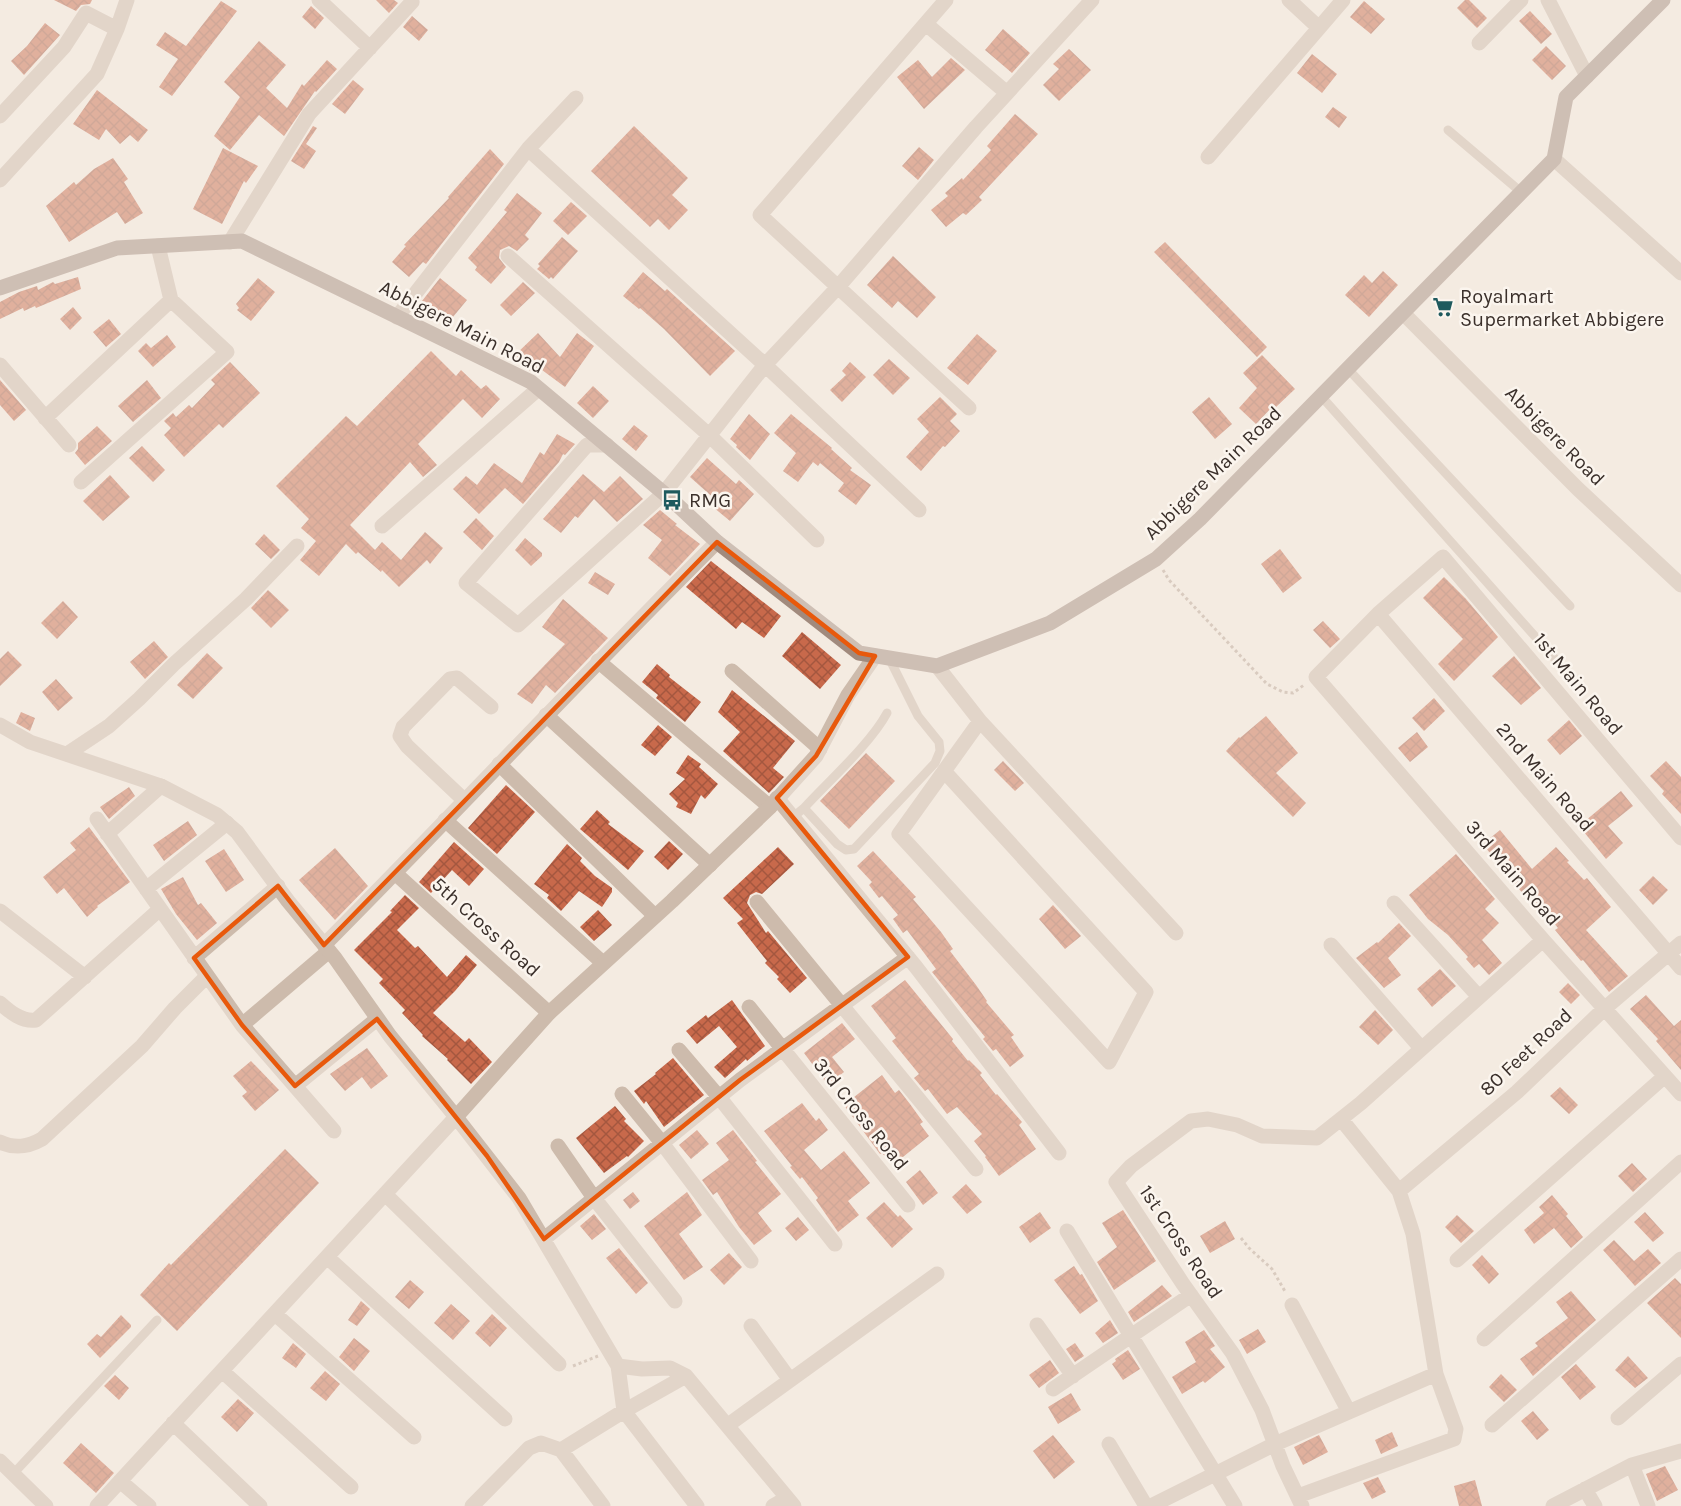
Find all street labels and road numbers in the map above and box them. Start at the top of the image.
street label: Abbigere Main Road [376,276,548,378]
street label: Abbigere Road [1501,382,1609,490]
street label: Abbigere Main Road [1140,402,1286,544]
street label: 1st Main Road [1529,628,1627,740]
street label: 2nd Main Road [1491,718,1599,836]
street label: 3rd Main Road [1461,815,1565,931]
street label: 5th Cross Road [427,872,545,982]
street label: 80 Feet Road [1475,1003,1577,1101]
street label: 3rd Cross Road [809,1053,913,1175]
street label: 1st Cross Road [1135,1181,1227,1303]

